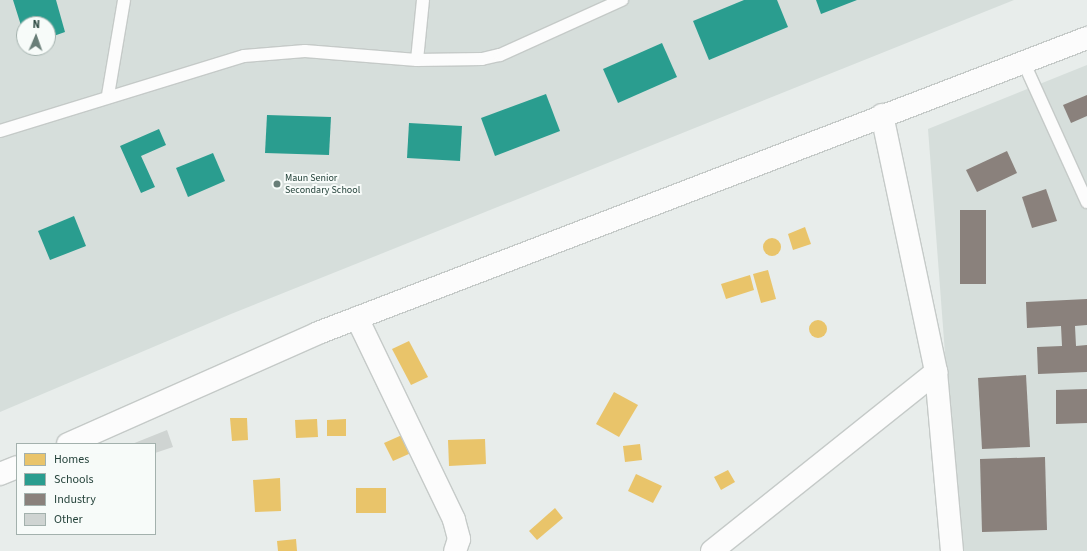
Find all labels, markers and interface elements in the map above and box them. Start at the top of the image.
north arrow [16,16,56,56]
text: N [32,17,40,32]
place label: Maun Senior Secondary School [285,172,360,196]
marker: Maun Senior Secondary School [272,179,282,189]
legend [16,443,156,535]
text: Homes [54,451,89,468]
text: Schools [54,471,94,488]
text: Industry [54,491,96,508]
text: Other [54,511,83,528]

